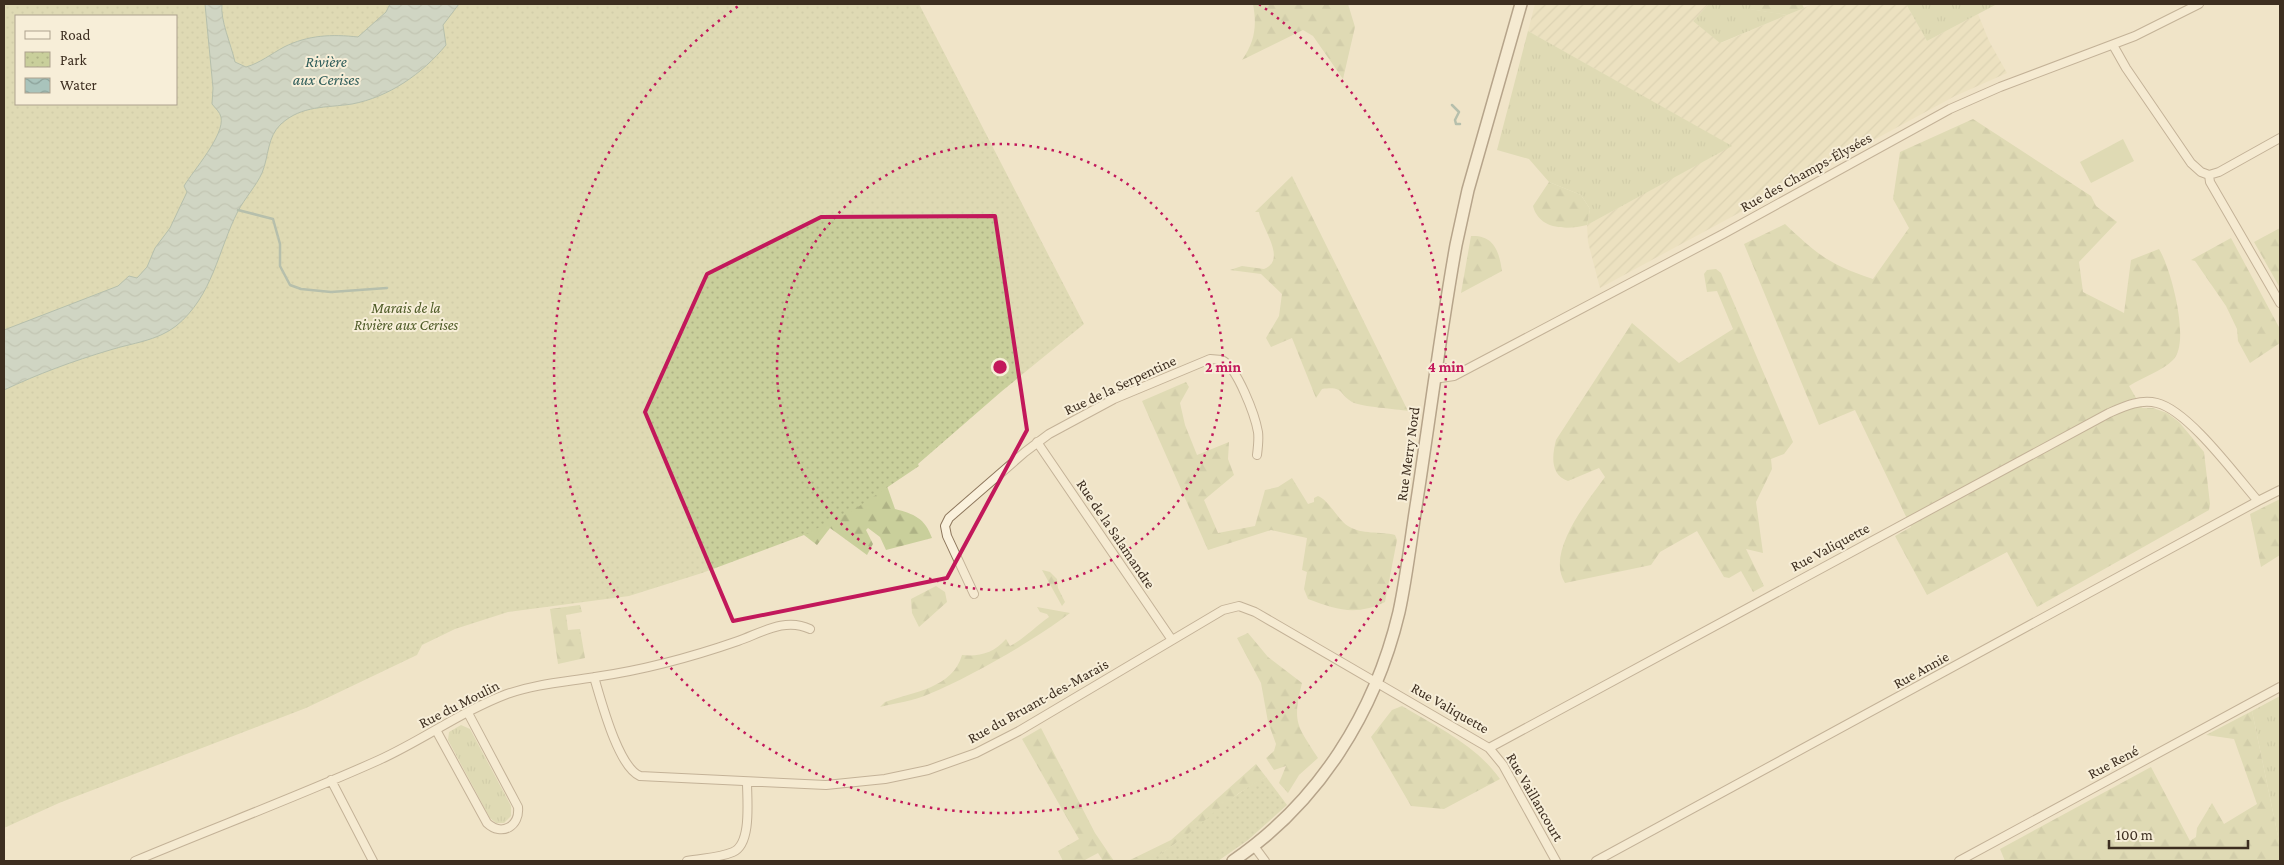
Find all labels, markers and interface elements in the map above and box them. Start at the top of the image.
legend [15,15,178,105]
text: Road [60,27,91,43]
text: Park [60,52,87,68]
water label: Rivière aux Cerises [293,53,359,88]
text: Water [60,77,97,93]
street label: Rue des Champs-Élysées [1738,129,1875,216]
park label: Marais de la Rivière aux Cerises [354,300,458,333]
street label: Rue de la Serpentine [1062,352,1179,419]
centre of rings [991,358,1009,376]
text: 2 min [1205,359,1241,375]
text: 4 min [1428,359,1465,375]
street label: Rue Merry Nord [1393,406,1424,502]
street label: Rue de la Salamandre [1074,477,1159,592]
street label: Rue Valiquette [1788,519,1873,575]
street label: Rue Annie [1891,648,1952,692]
street label: Rue du Bruant-des-Marais [965,656,1111,746]
street label: Rue du Moulin [416,677,502,731]
street label: Rue Valiquette [1408,679,1492,738]
street label: Rue René [2085,742,2141,782]
street label: Rue Vaillancourt [1503,750,1567,845]
scale bar [2109,818,2248,850]
text: 100 m [2116,827,2153,843]

